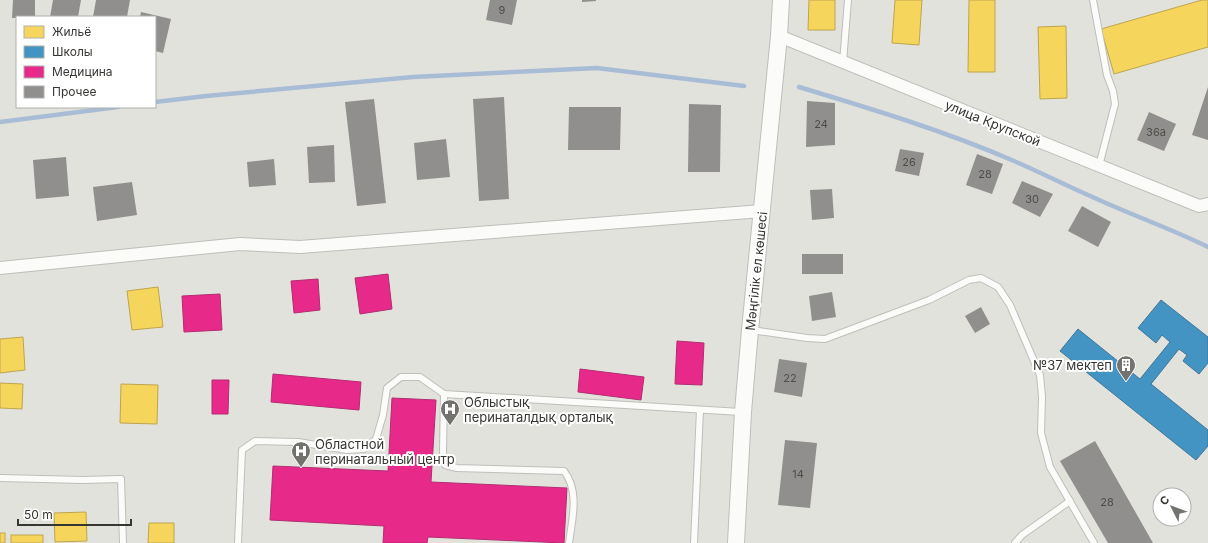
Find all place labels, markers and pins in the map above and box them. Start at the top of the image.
building icon: №37 мектеп [1115,354,1137,382]
place label: №37 мектеп [1033,357,1112,373]
place label: Облыстық перинаталдық орталық [464,394,614,425]
hospital icon: Облыстық перинаталдық орталық [439,398,461,426]
place label: Областной перинатальный центр [315,436,455,467]
hospital icon: Областной перинатальный центр [290,440,312,468]

